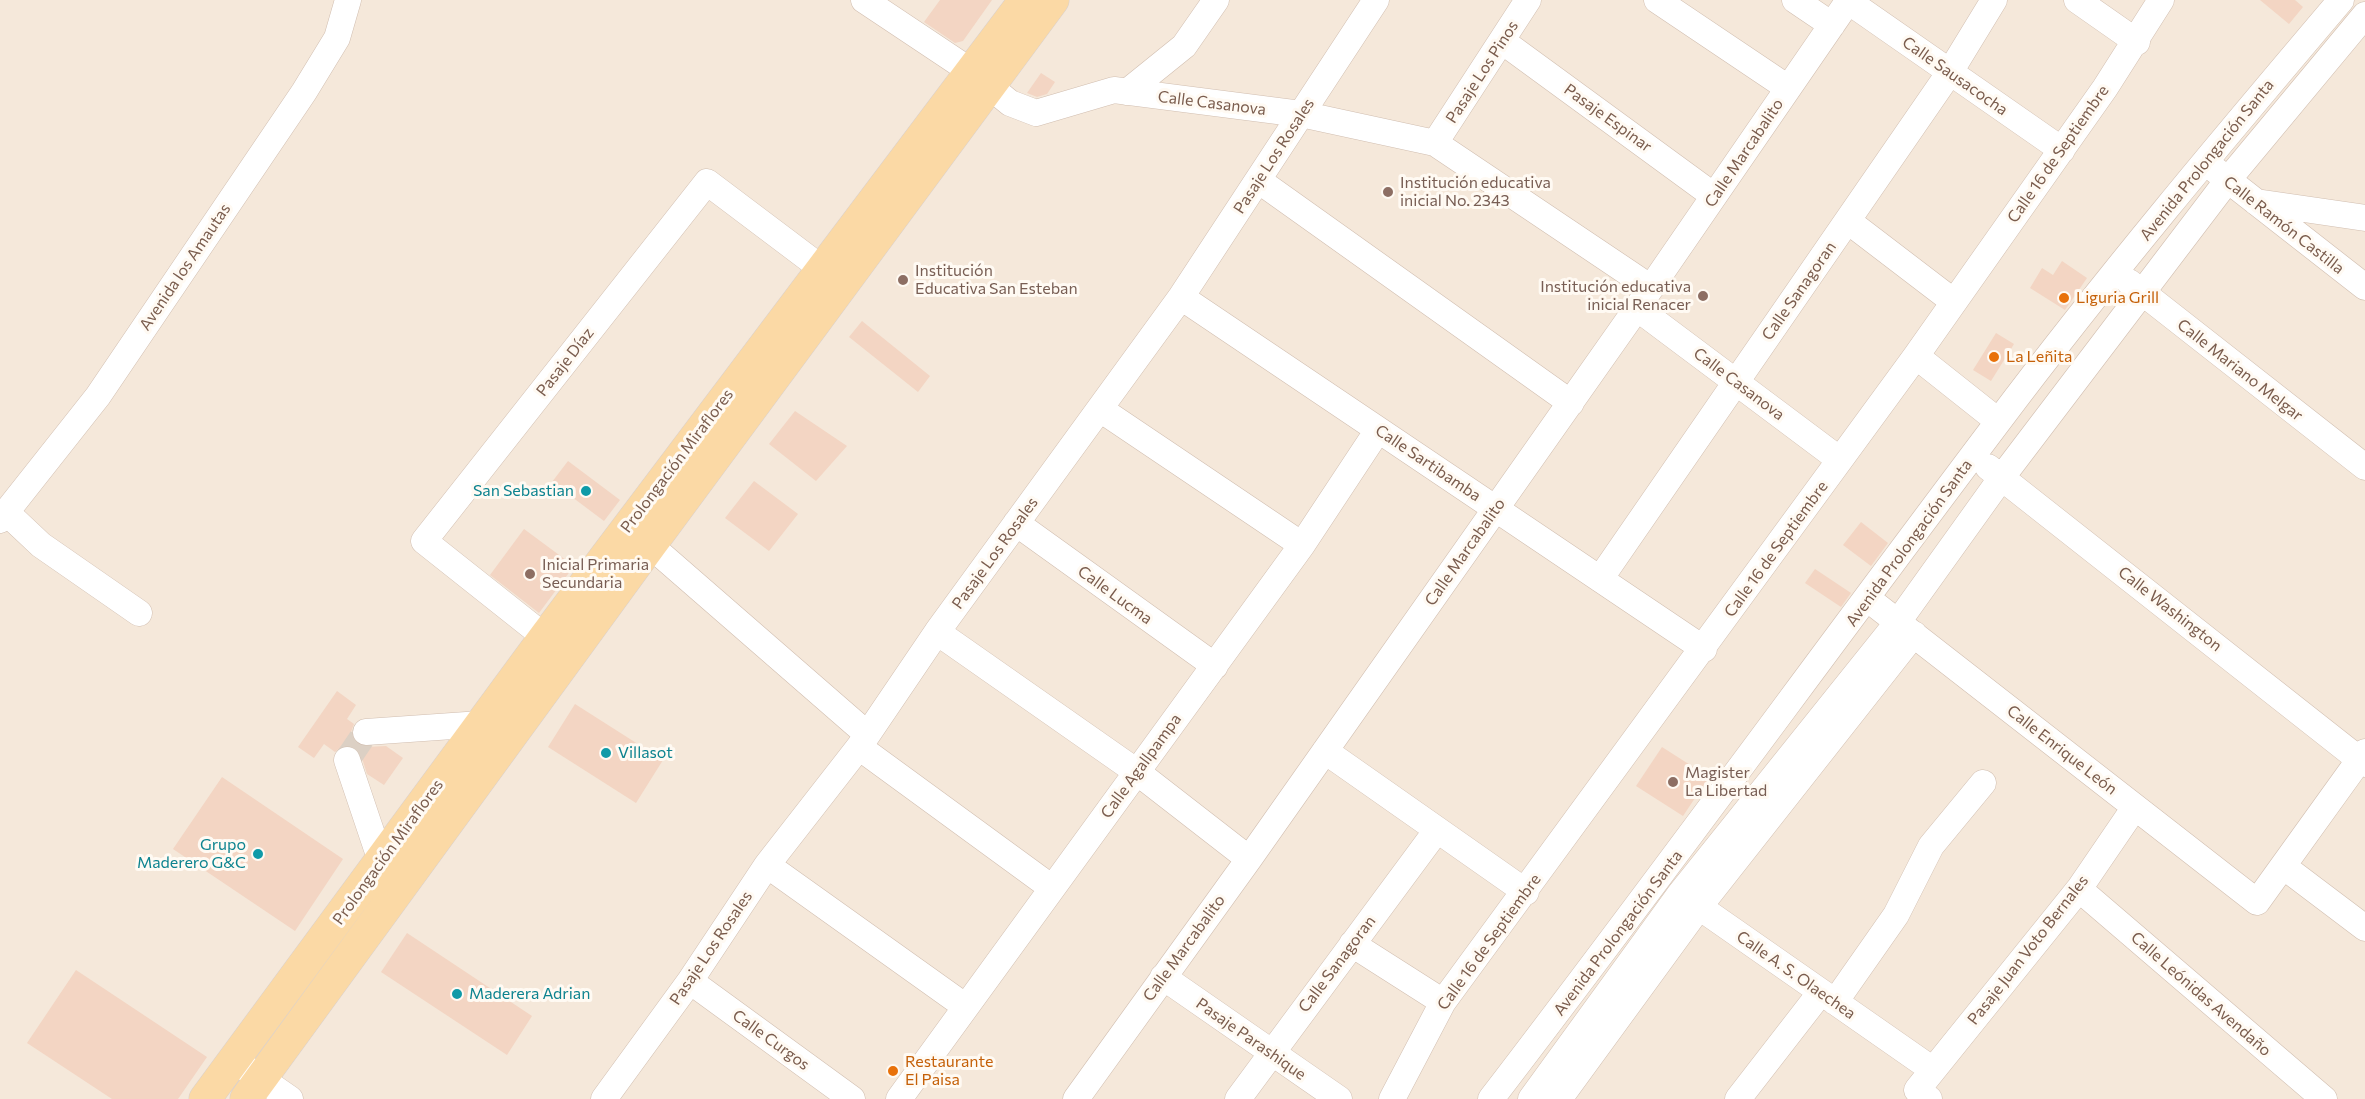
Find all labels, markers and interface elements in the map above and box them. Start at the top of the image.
street label: Pasaje Los Pinos [1442,17,1522,127]
street label: Calle Sausacocha [1899,33,2011,119]
street label: Avenida Prolongación Santa [2136,76,2278,244]
street label: Pasaje Espinar [1560,80,1656,156]
street label: Calle 16 de Septiembre [2003,81,2113,227]
street label: Calle Casanova [1157,87,1267,119]
street label: Pasaje Los Rosales [1230,95,1318,217]
street label: Calle Marcabalito [1701,95,1787,211]
street label: Calle Ramón Castilla [2220,172,2348,278]
place label: Institución educativa inicial No. 2343 [1400,173,1551,211]
marker: Institución educativa inicial No. 2343 [1381,185,1395,199]
street label: Avenida los Amautas [135,200,235,334]
street label: Calle Sanagoran [1758,238,1840,344]
place label: Institución Educativa San Esteban [915,261,1078,299]
marker: Institución Educativa San Esteban [896,273,910,287]
place label: Institución educativa inicial Renacer [1540,277,1691,315]
place label: Liguria Grill [2076,288,2159,308]
marker: Institución educativa inicial Renacer [1696,289,1710,303]
marker: Liguria Grill [2057,291,2071,305]
street label: Calle Mariano Melgar [2173,315,2307,425]
street label: Pasaje Díaz [532,324,598,400]
street label: Calle Casanova [1690,344,1788,424]
place label: La Leñita [2006,347,2072,367]
marker: La Leñita [1987,350,2001,364]
street label: Prolongación Miraflores [617,385,737,537]
street label: Calle Sartibamba [1371,421,1485,505]
street label: Avenida Prolongación Santa [1842,456,1976,630]
street label: Calle 16 de Septiembre [1720,477,1832,621]
place label: San Sebastian [473,481,574,501]
marker: San Sebastian [579,484,593,498]
street label: Pasaje Los Rosales [948,493,1042,613]
street label: Calle Marcabalito [1421,495,1509,609]
place label: Inicial Primaria Secundaria [542,555,649,593]
street label: Calle Lucma [1074,562,1156,628]
street label: Calle Washington [2114,563,2226,655]
marker: Inicial Primaria Secundaria [523,567,537,581]
street label: Calle Enrique León [2003,701,2121,799]
street label: Calle Agallpampa [1097,710,1185,822]
place label: Villasot [618,743,673,763]
marker: Villasot [599,746,613,760]
place label: Magister La Libertad [1685,763,1767,801]
marker: Magister La Libertad [1666,775,1680,789]
street label: Prolongación Miraflores [329,776,447,928]
place label: Grupo Maderero G&C [137,835,246,873]
marker: Grupo Maderero G&C [251,847,265,861]
street label: Avenida Prolongación Santa [1550,847,1686,1019]
street label: Calle 16 de Septiembre [1433,870,1545,1014]
street label: Pasaje Juan Voto Bernales [1964,871,2092,1029]
street label: Pasaje Los Rosales [666,887,756,1009]
street label: Calle Marcabalito [1139,891,1229,1005]
street label: Calle Sanagoran [1294,912,1380,1016]
street label: Calle A. S. Olaechea [1733,927,1859,1023]
street label: Calle Leónidas Avendaño [2127,928,2275,1060]
place label: Maderera Adrian [469,984,590,1004]
marker: Maderera Adrian [450,987,464,1001]
street label: Pasaje Parashique [1192,994,1310,1084]
street label: Calle Curgos [729,1006,813,1074]
place label: Restaurante El Paisa [905,1052,993,1090]
marker: Restaurante El Paisa [886,1064,900,1078]

